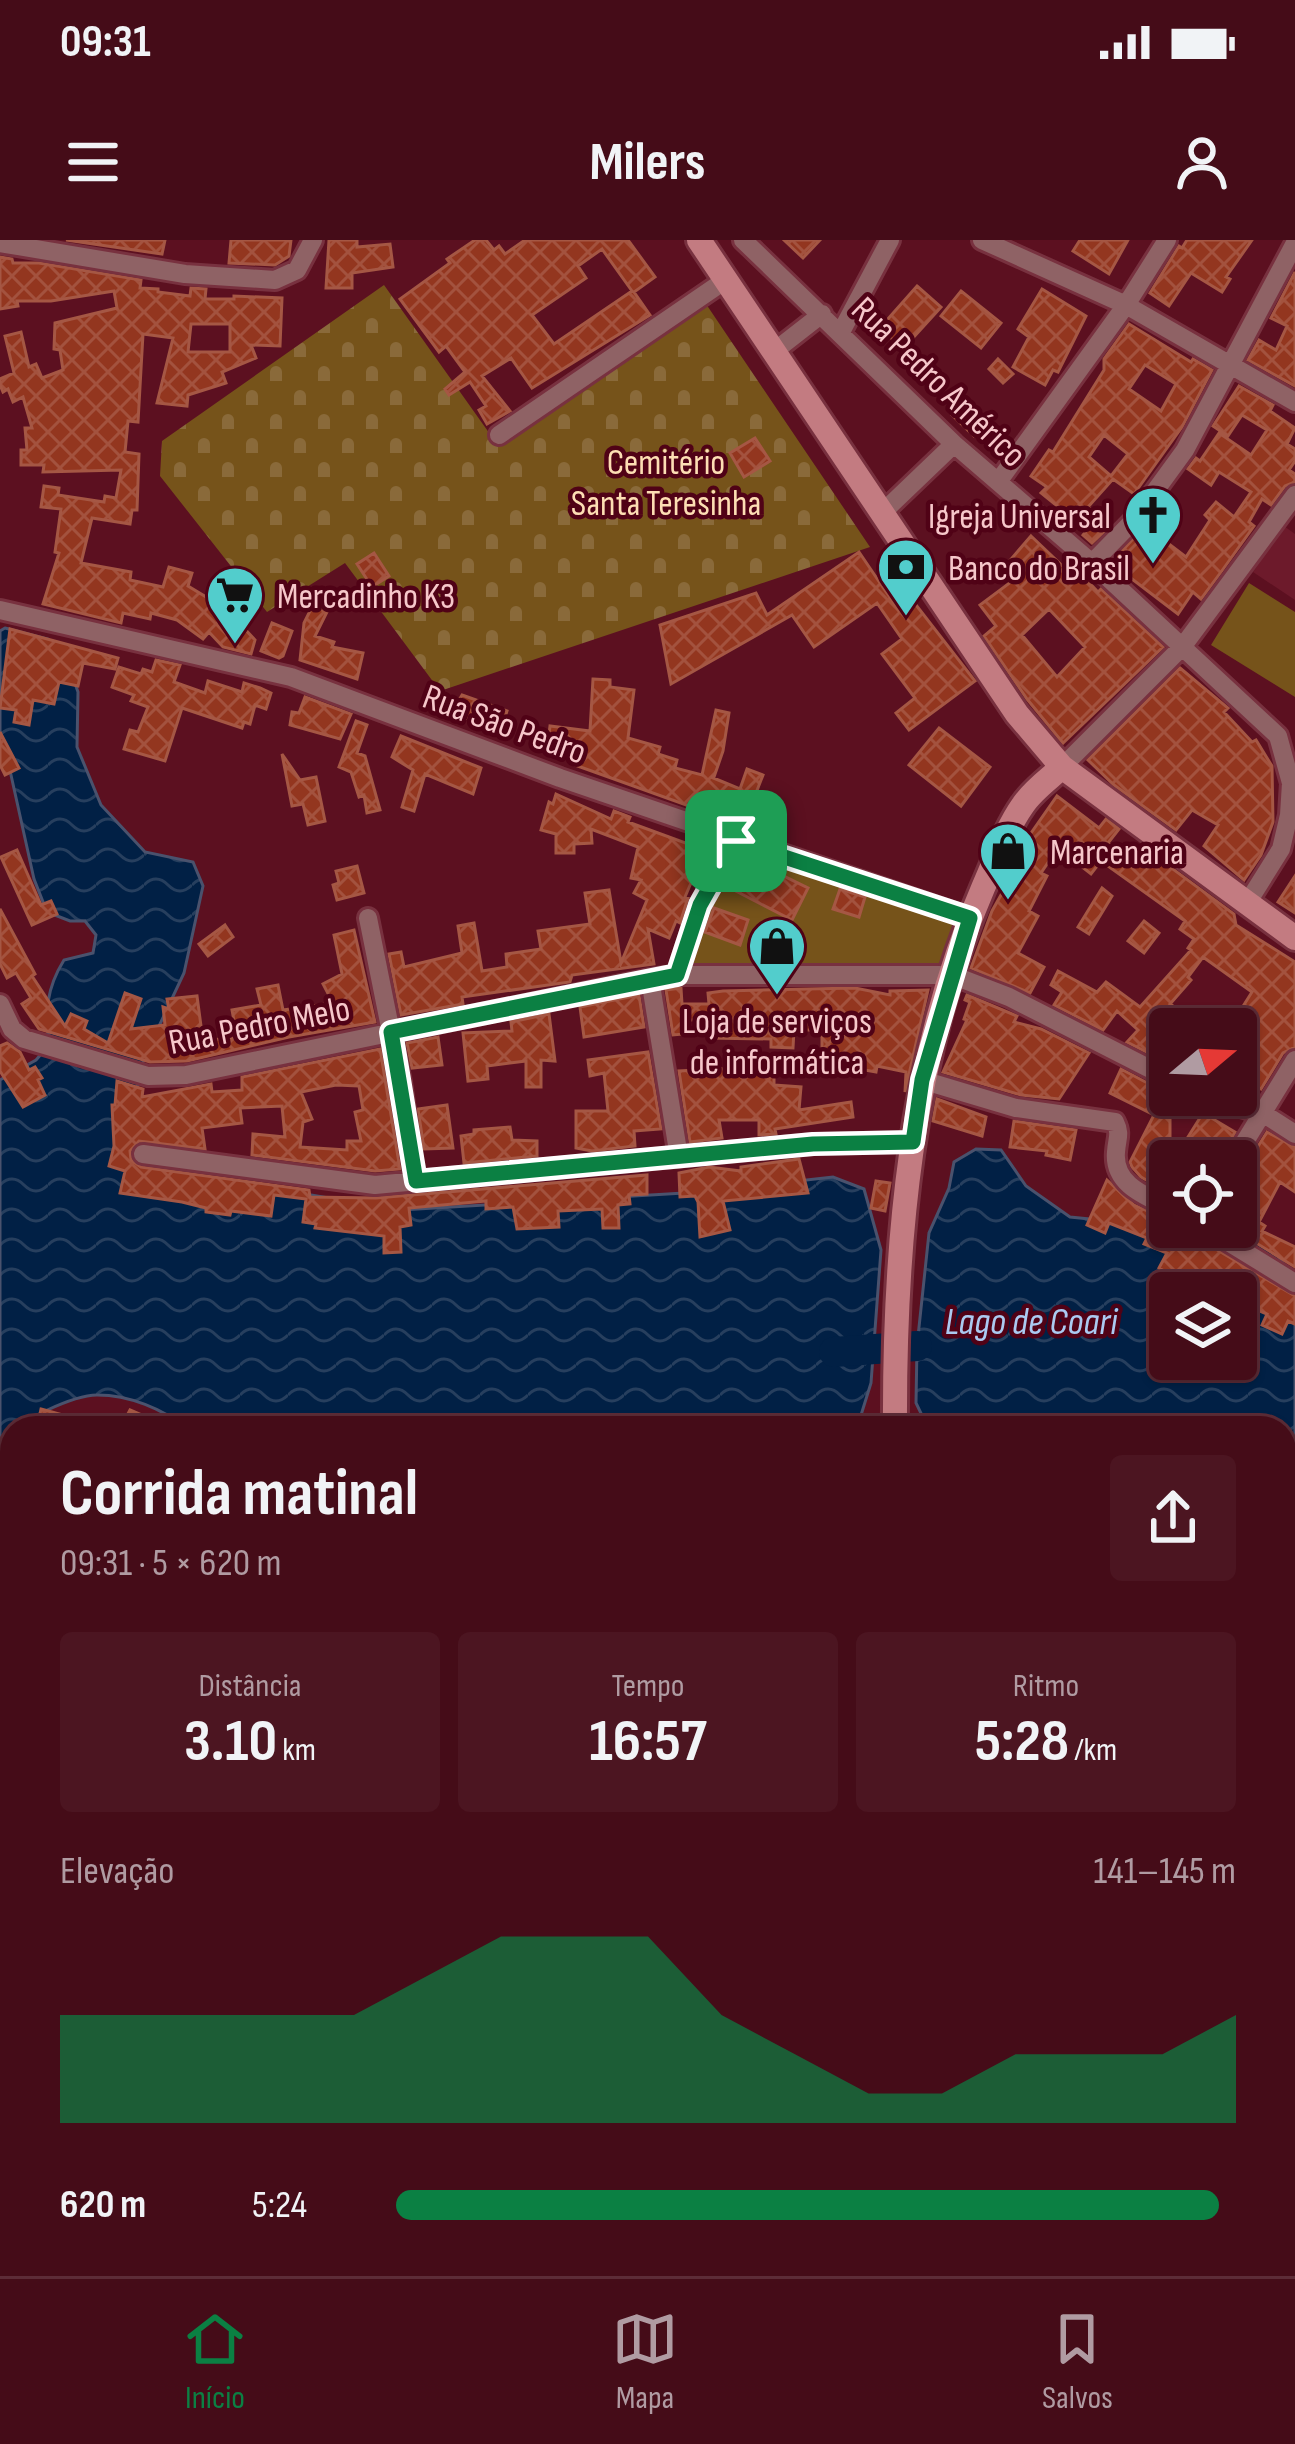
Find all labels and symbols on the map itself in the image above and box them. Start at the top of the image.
street label: Rua Pedro Américo [842,289,1035,477]
park label: Cemitério Santa Teresinha [571,442,761,526]
church icon: Igreja Universal [1122,484,1184,566]
place label: Igreja Universal [928,496,1111,539]
bank icon: Banco do Brasil [875,536,937,618]
place label: Banco do Brasil [948,548,1130,591]
supermarket icon: Mercadinho K3 [204,564,266,646]
place label: Mercadinho K3 [277,576,455,619]
street label: Rua São Pedro [417,676,592,775]
pin [685,790,787,892]
shop icon: Marcenaria [977,820,1039,902]
place label: Marcenaria [1050,832,1184,875]
shop icon: Loja de serviços de informática [746,915,808,997]
street label: Rua Pedro Melo [165,988,354,1065]
place label: Loja de serviços de informática [682,1001,872,1085]
north arrow [1149,1008,1257,1116]
water label: Lago de Coari [945,1299,1119,1346]

